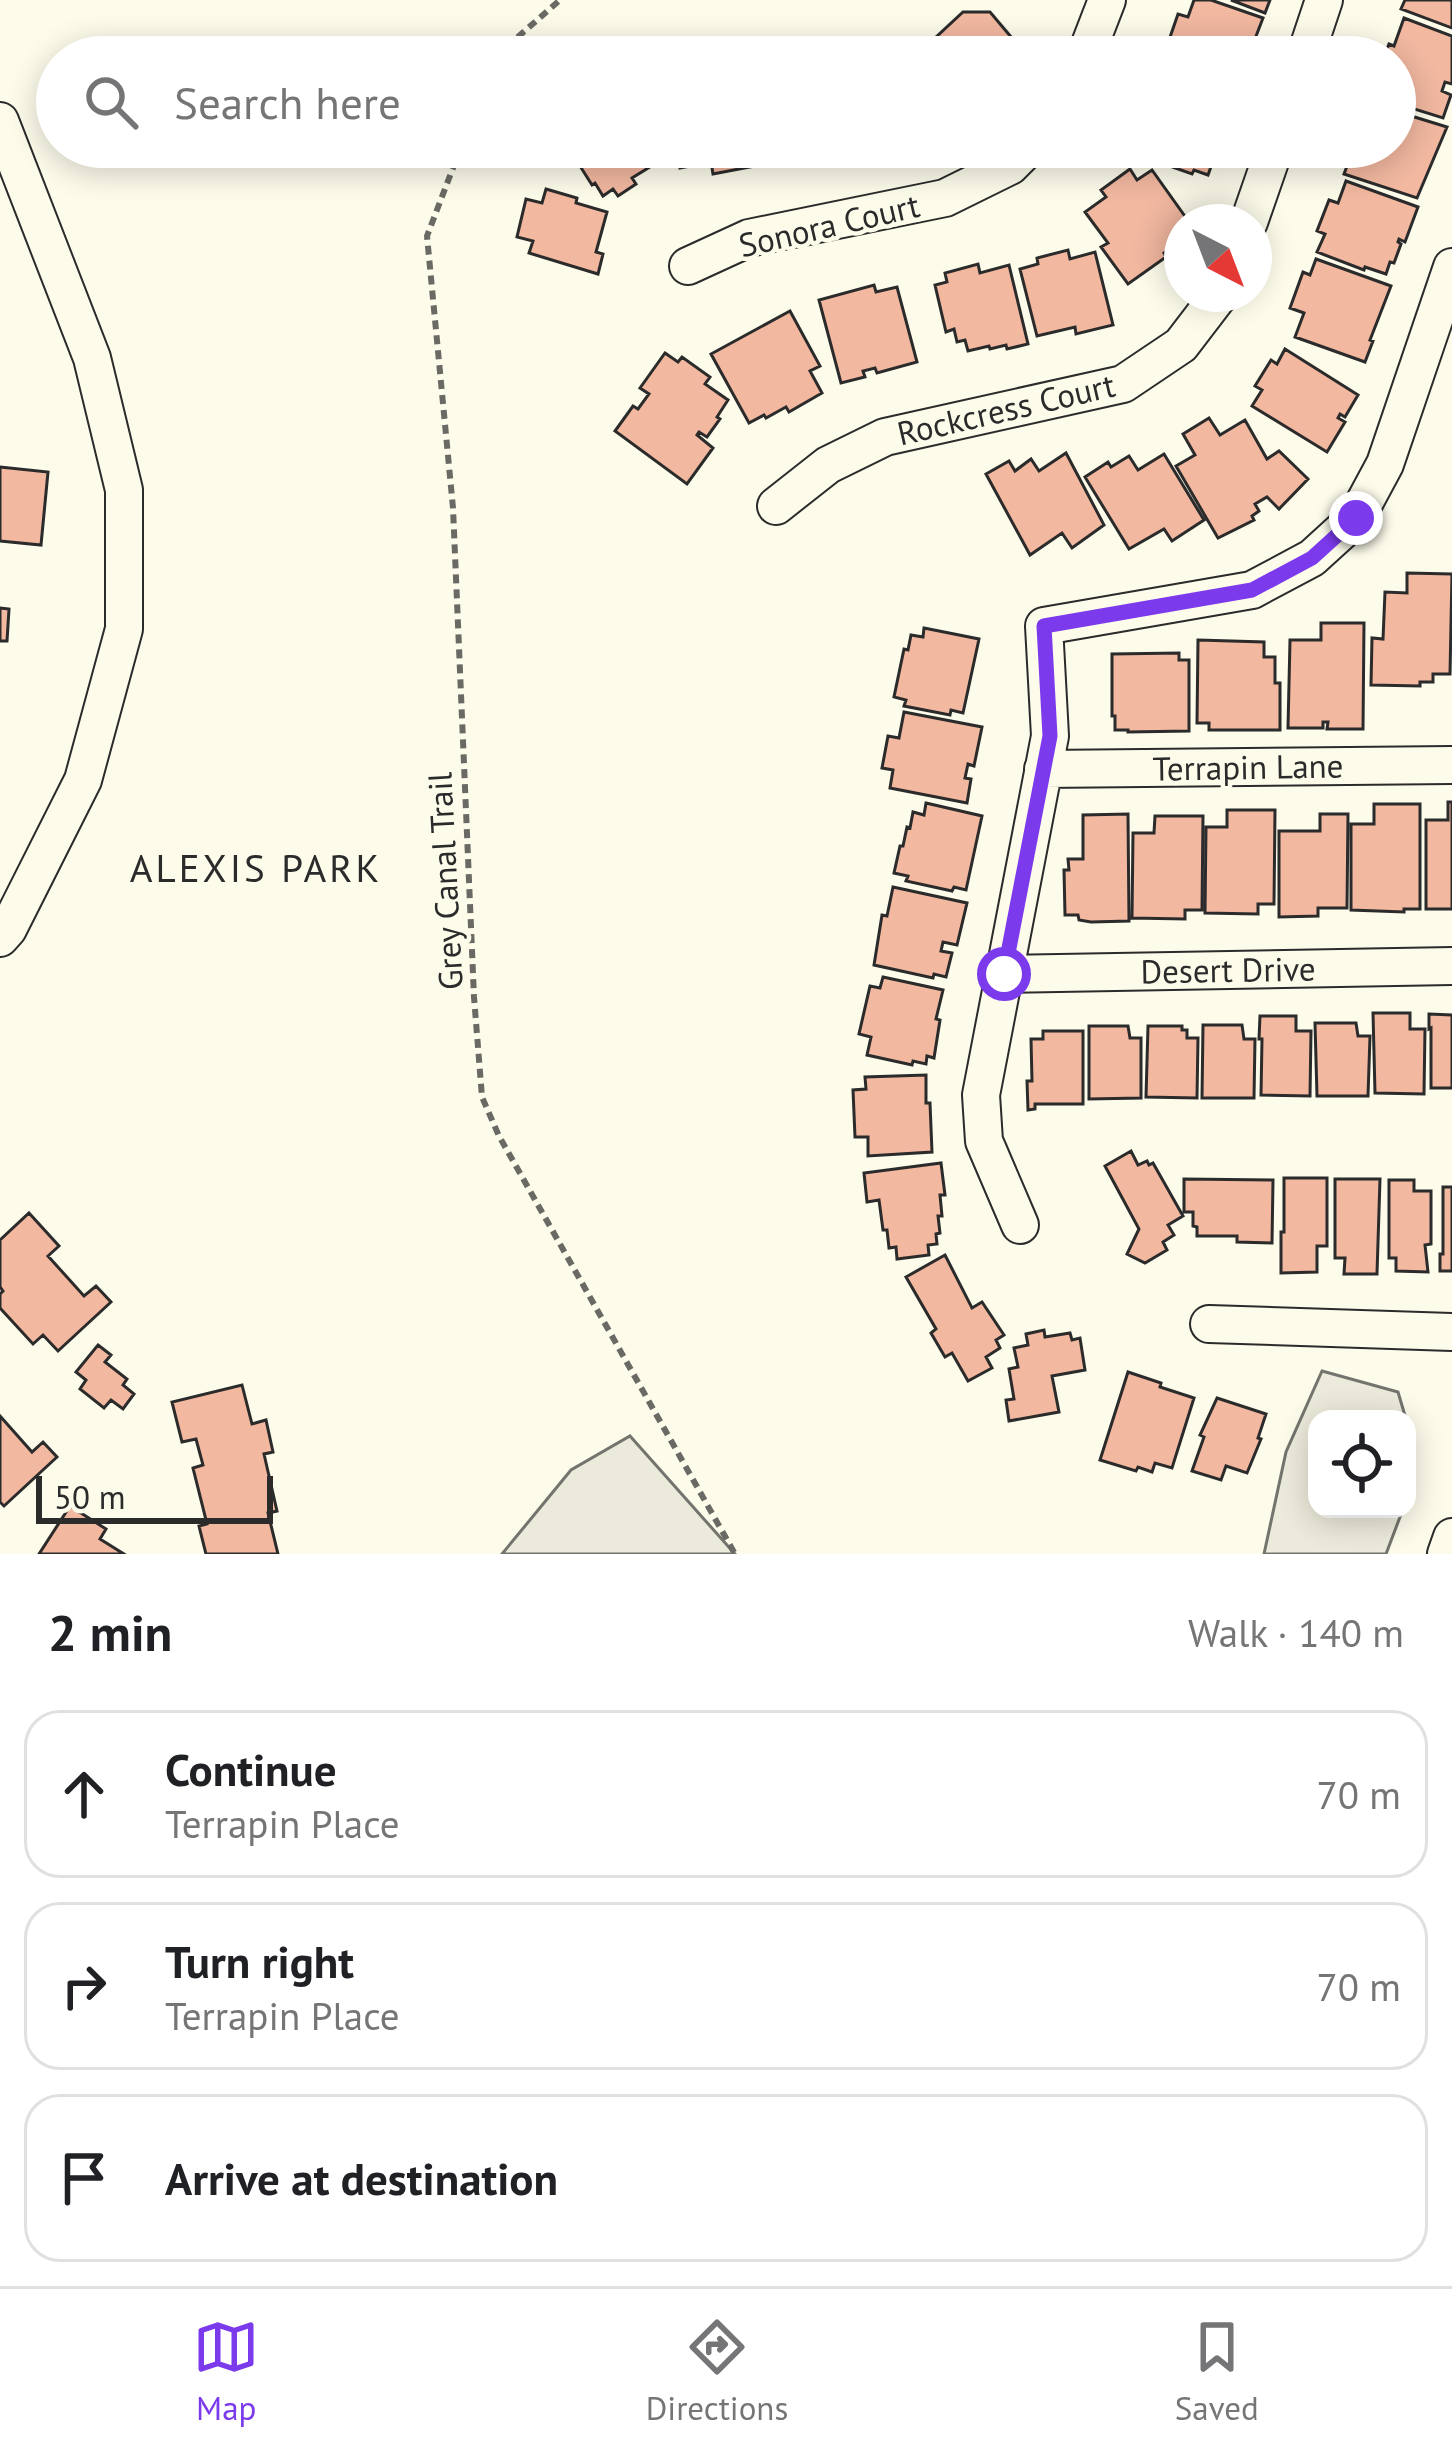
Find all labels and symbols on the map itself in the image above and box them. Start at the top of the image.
street label: Sonora Court [734,183,923,266]
north arrow [1164,204,1272,312]
street label: Rockcress Court [893,363,1119,454]
route end [1329,491,1383,545]
street label: Terrapin Lane [1152,743,1344,790]
street label: Grey Canal Trail [417,771,472,991]
district label: ALEXIS PARK [130,842,382,893]
street label: Desert Drive [1140,946,1316,993]
route start [977,947,1031,1001]
scale bar [36,1470,273,1523]

